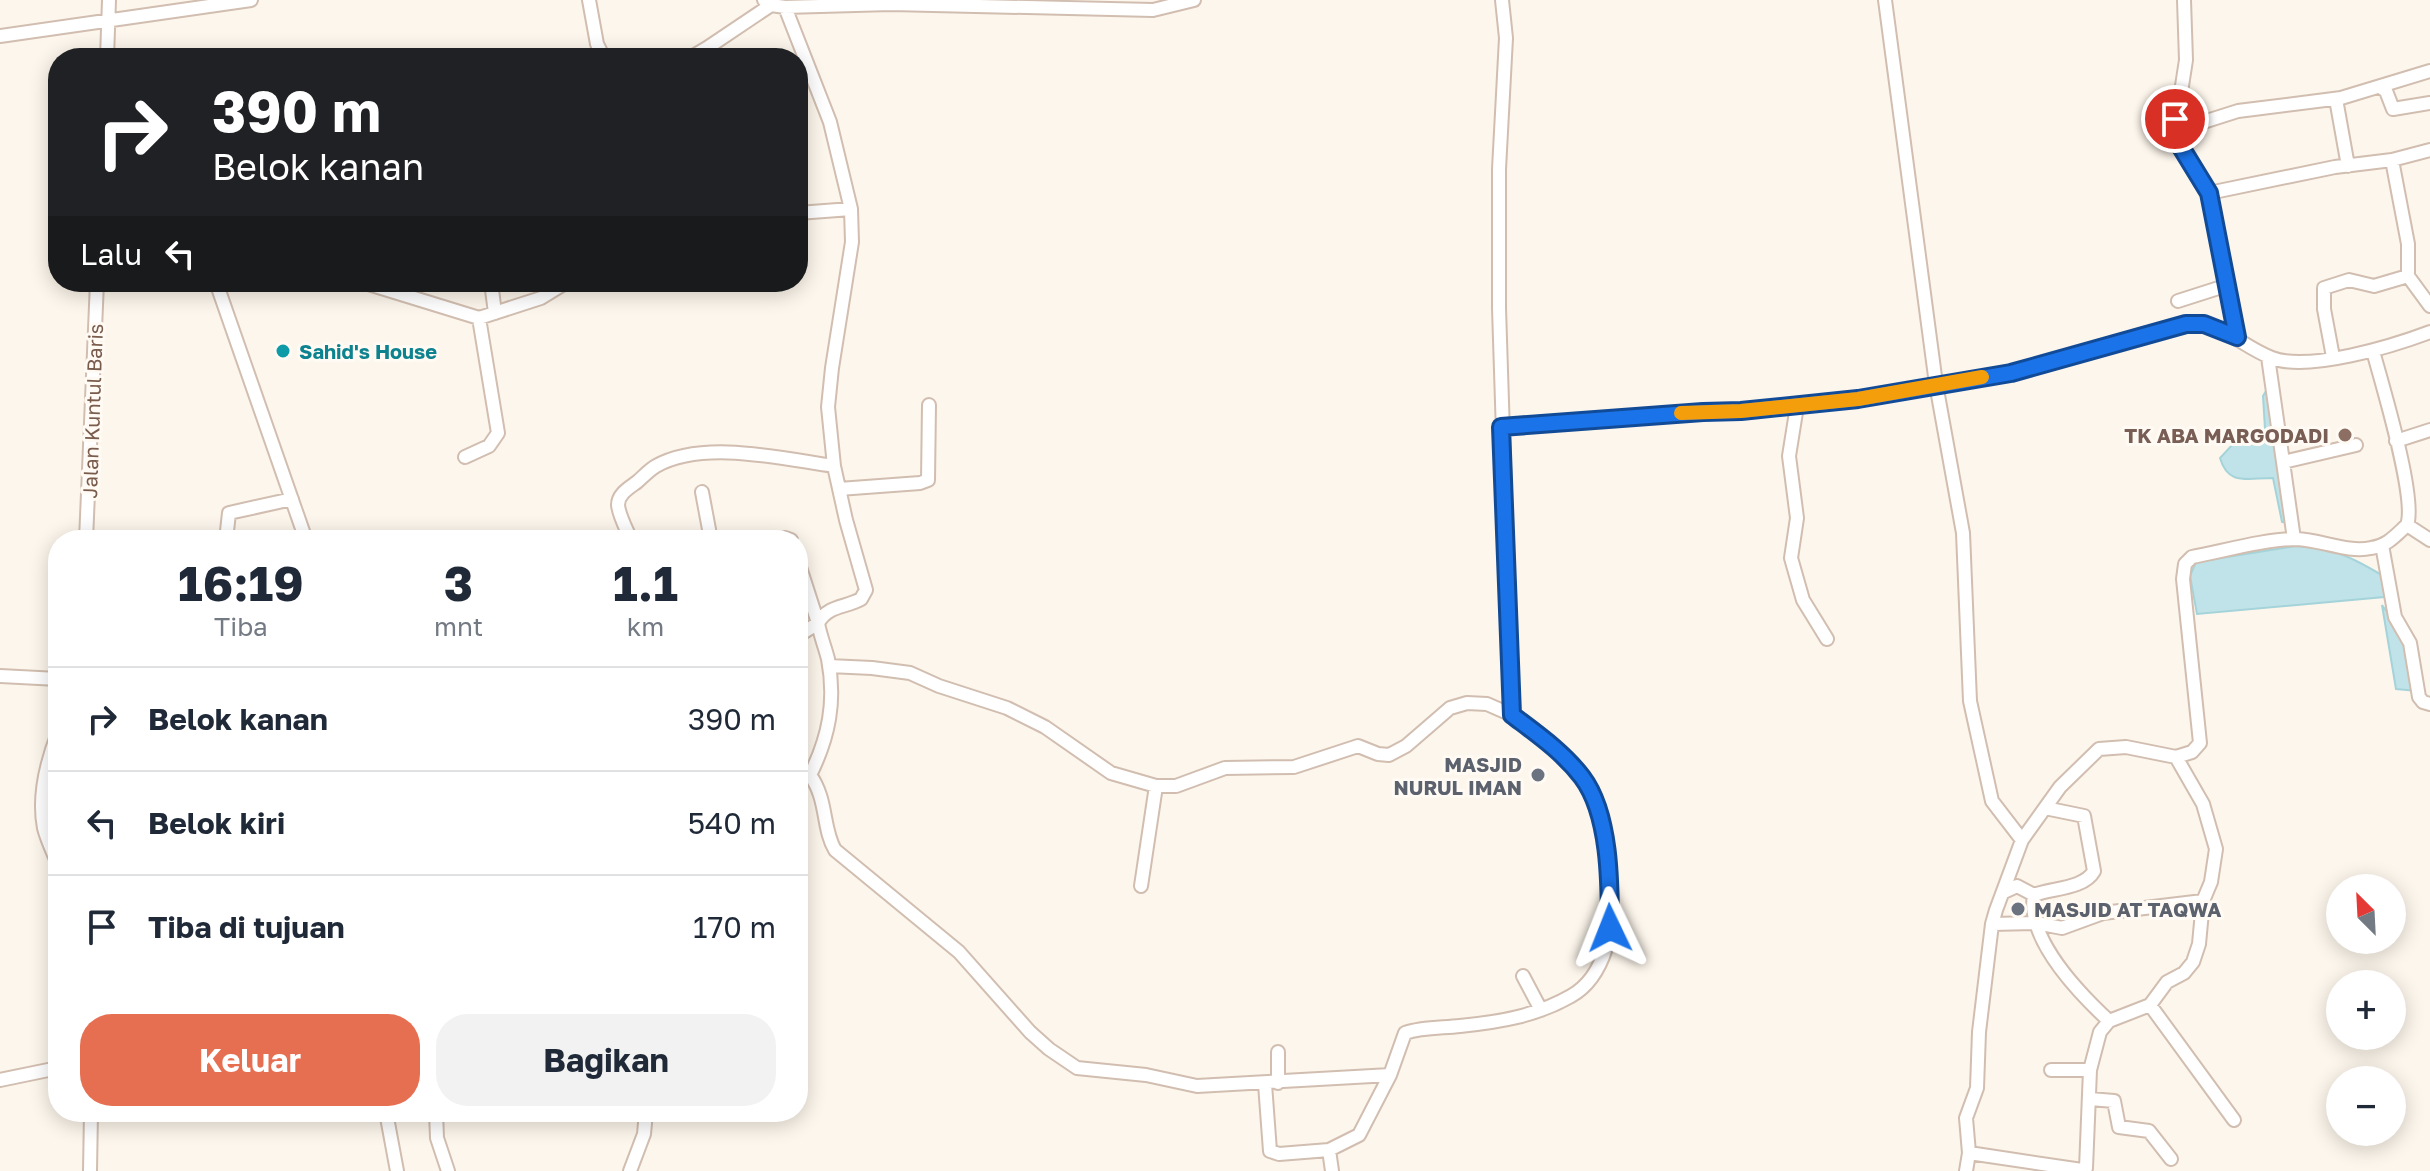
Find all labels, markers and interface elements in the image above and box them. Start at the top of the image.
text: 390 m [212,77,381,144]
icon: right [80,80,184,184]
pin [2141,85,2209,153]
icon: arrive [2153,97,2197,141]
text: Belok kanan [212,145,424,188]
icon: left [158,232,202,276]
text: Lalu [80,236,142,272]
street label: Jalan Kuntul Baris [77,323,107,499]
place label: Sahid's House [299,339,437,363]
marker: Sahid's House [274,342,292,360]
place label: TK ABA MARGODADI [2124,423,2329,447]
marker: TK ABA MARGODADI [2336,426,2354,444]
text: 16:19 [178,554,304,612]
text: 3 [444,554,473,612]
text: 1.1 [613,554,678,612]
text: Tiba [214,611,268,642]
text: mnt [434,611,483,642]
text: km [627,611,664,642]
icon: right [80,697,124,741]
text: Belok kanan [148,701,328,737]
text: 390 m [688,701,776,737]
place label: MASJID NURUL IMAN [1394,752,1522,799]
marker: MASJID NURUL IMAN [1529,766,1547,784]
icon: left [80,801,124,845]
text: Belok kiri [148,805,285,841]
text: 540 m [688,805,776,841]
north arrow [2326,874,2406,954]
map controls [2326,874,2406,1146]
position arrow [1568,886,1652,970]
place label: MASJID AT TAQWA [2034,897,2221,921]
marker: MASJID AT TAQWA [2009,900,2027,918]
icon: arrive [80,905,124,949]
text: Tiba di tujuan [148,909,345,945]
text: 170 m [693,909,776,945]
button: + [2326,970,2406,1050]
button: Keluar [80,1014,420,1106]
button: Bagikan [436,1014,776,1106]
button: − [2326,1066,2406,1146]

